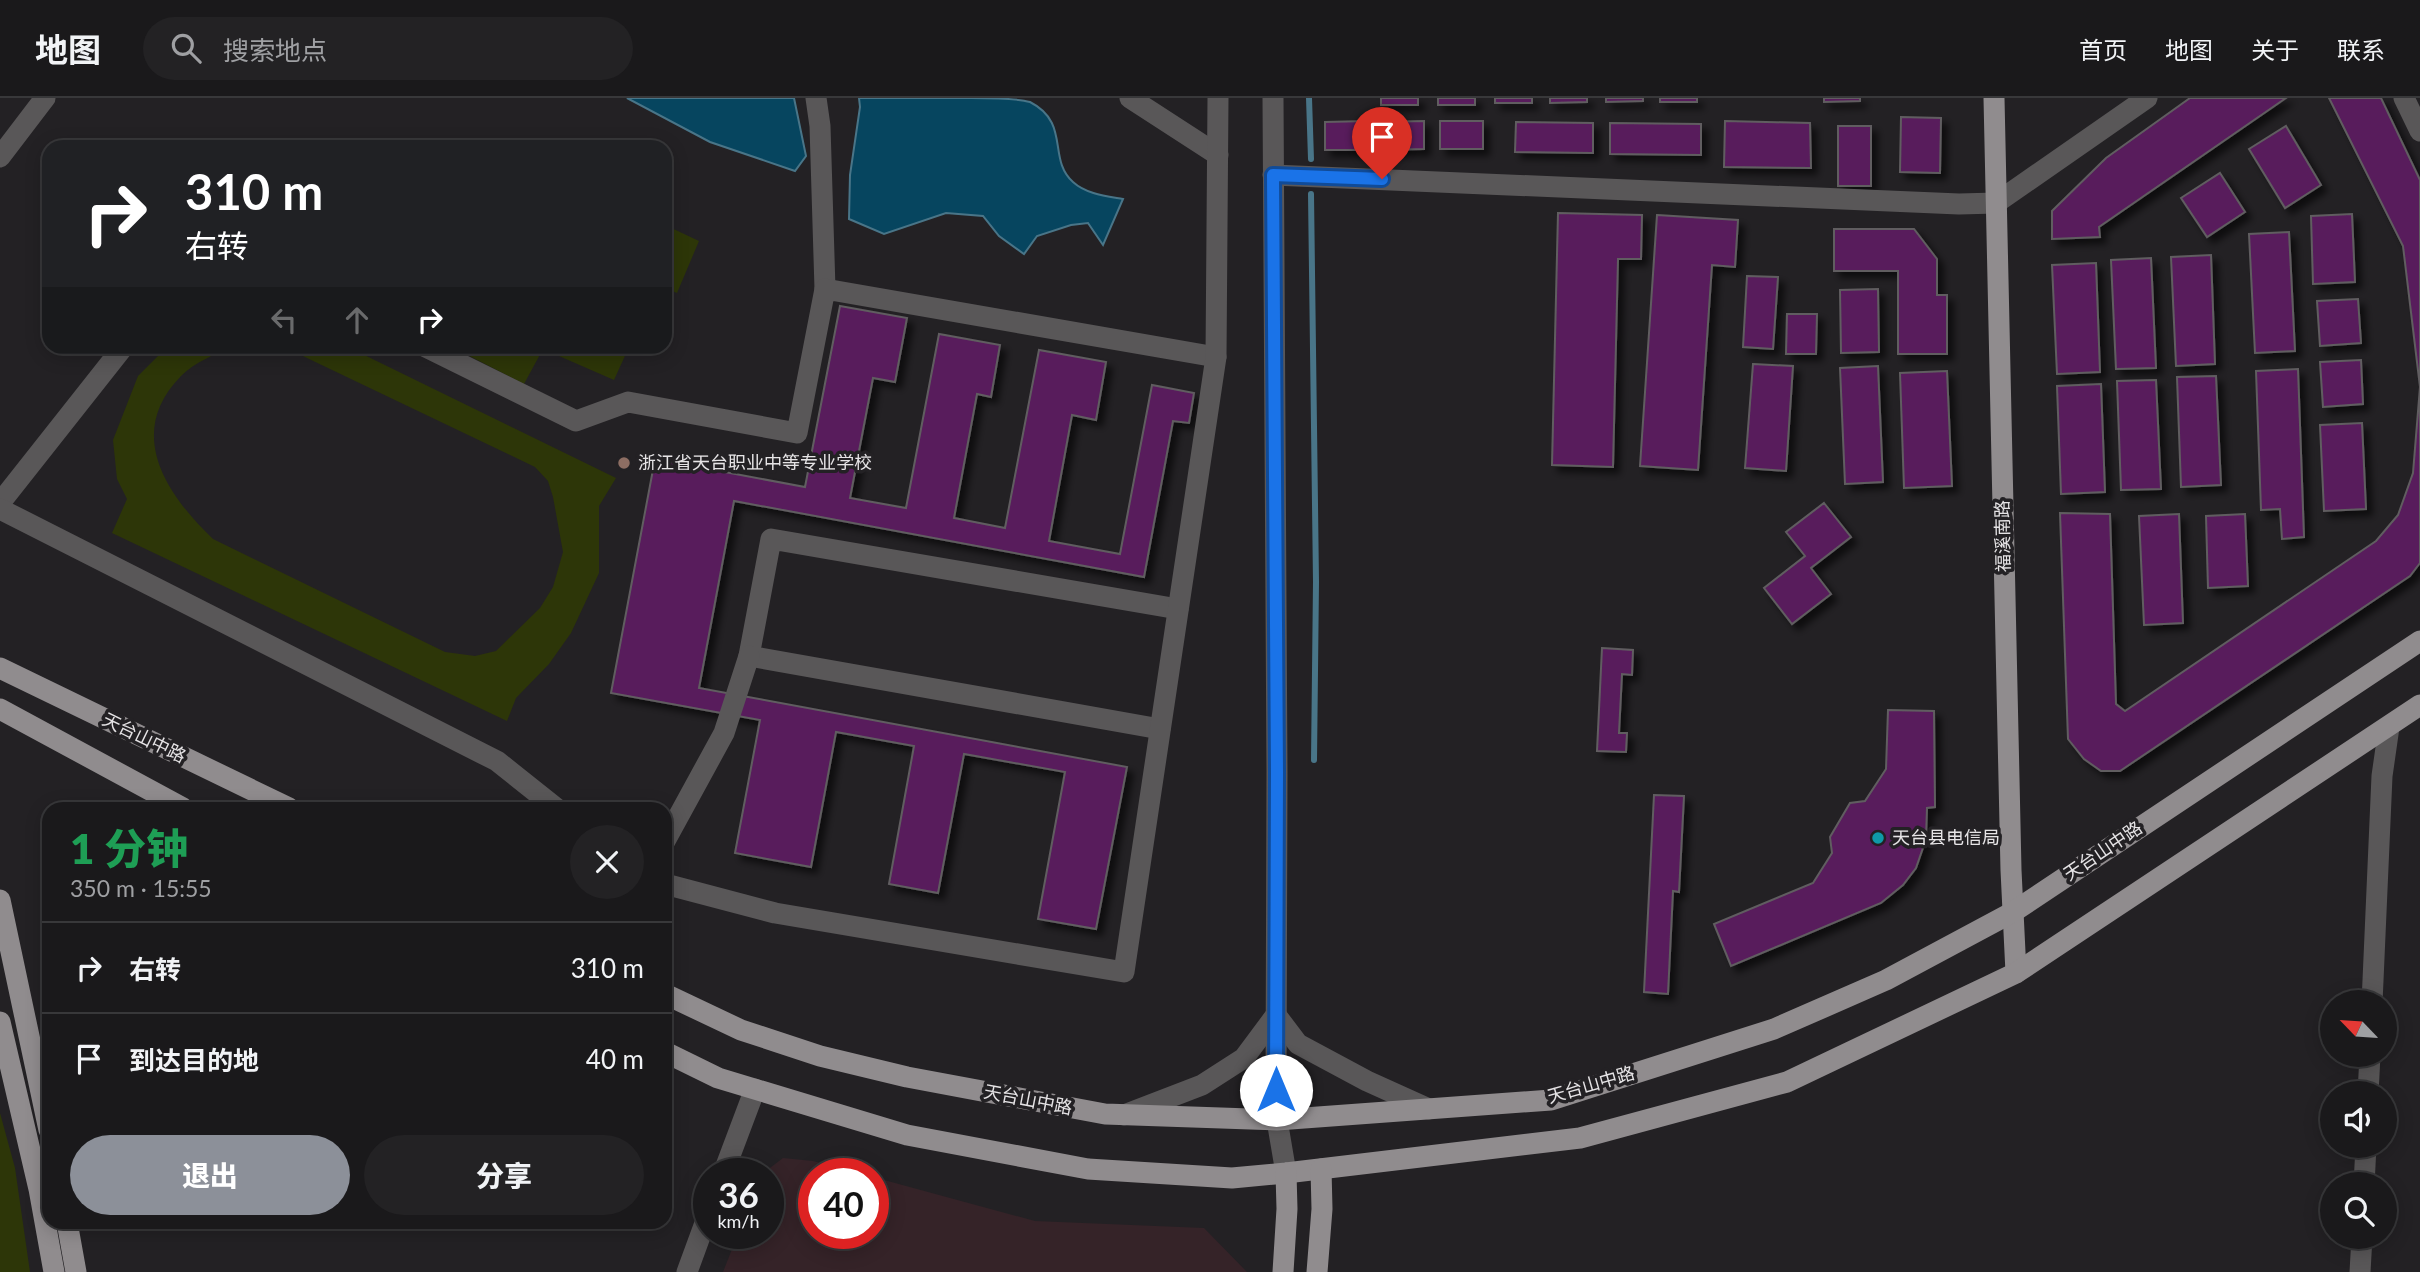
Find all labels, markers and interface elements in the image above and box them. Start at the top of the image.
search box [143,17,633,80]
text: 地图 [35,29,101,69]
icon: search [167,29,205,67]
text: 搜索地点 [223,34,327,66]
text: 首页 [2079,35,2127,64]
text: 地图 [2165,35,2213,64]
text: 关于 [2251,35,2299,64]
text: 联系 [2337,35,2385,64]
pin [1352,107,1412,179]
icon: arrive [1363,118,1401,156]
text: 310 m [185,162,323,220]
icon: right [70,168,161,259]
text: 右转 [185,226,249,265]
icon: left [265,301,303,339]
icon: ahead [338,301,376,339]
icon: right [411,301,449,339]
place label: 浙江省天台职业中等专业学校 [638,451,872,473]
marker: 浙江省天台职业中等专业学校 [616,455,632,471]
street label: 福溪南路 [1990,500,2014,572]
street label: 天台山中路 [99,707,190,767]
street label: 天台山中路 [2059,816,2146,884]
text: 1 分钟 [70,823,188,873]
button: close [570,825,644,899]
place label: 天台县电信局 [1892,826,2000,848]
marker: 天台县电信局 [1870,830,1886,846]
text: 350 m · 15:55 [70,874,212,902]
icon: right [70,949,108,987]
text: 310 m [571,952,644,984]
text: 右转 [129,953,181,985]
north arrow [2320,990,2398,1068]
map controls [2320,990,2397,1249]
icon: arrive [70,1040,108,1078]
text: 40 m [586,1043,644,1075]
text: 到达目的地 [129,1044,259,1076]
position arrow [1239,1053,1313,1127]
street label: 天台山中路 [1544,1061,1637,1107]
street label: 天台山中路 [982,1080,1074,1118]
button: sound [2320,1081,2397,1158]
button: 退出 [70,1135,350,1215]
button: 分享 [364,1135,644,1215]
speed limit sign: 40 [798,1158,889,1249]
button: search [2320,1172,2397,1249]
text: 36 [718,1173,759,1215]
text: km/h [717,1210,760,1232]

